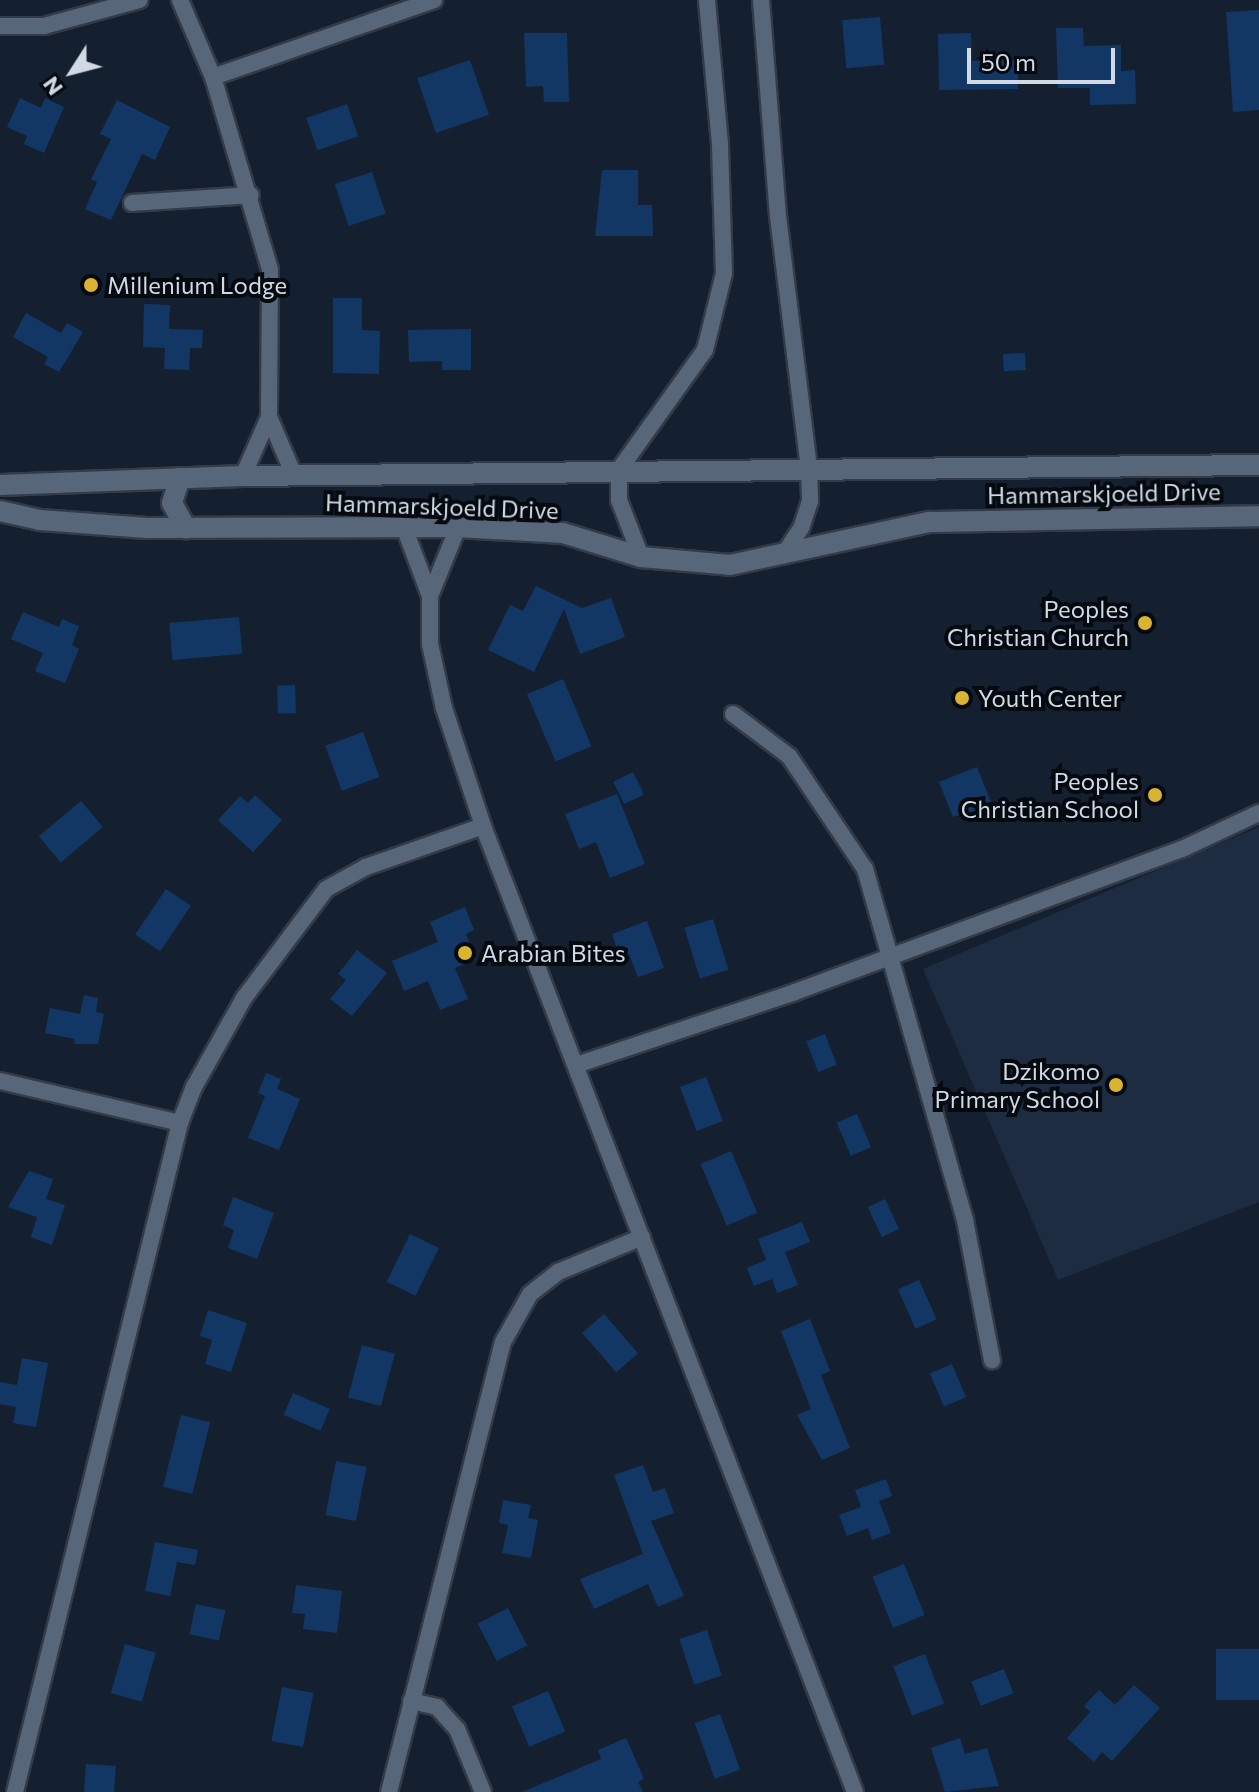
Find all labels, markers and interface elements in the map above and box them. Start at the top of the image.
north arrow [32,32,112,112]
scale bar [971,32,1119,82]
text: 50 m [981,47,1036,76]
text: N [36,72,68,101]
place label: Millenium Lodge [107,271,287,299]
marker: Millenium Lodge [82,276,100,294]
street label: Hammarskjoeld Drive [987,477,1221,509]
street label: Hammarskjoeld Drive [325,488,559,524]
place label: Peoples Christian Church [947,595,1129,651]
marker: Peoples Christian Church [1136,614,1154,632]
place label: Youth Center [978,684,1122,712]
marker: Youth Center [953,689,971,707]
place label: Peoples Christian School [961,767,1139,823]
marker: Peoples Christian School [1146,786,1164,804]
place label: Arabian Bites [481,939,626,967]
marker: Arabian Bites [456,944,474,962]
place label: Dzikomo Primary School [935,1057,1100,1113]
marker: Dzikomo Primary School [1107,1076,1125,1094]

